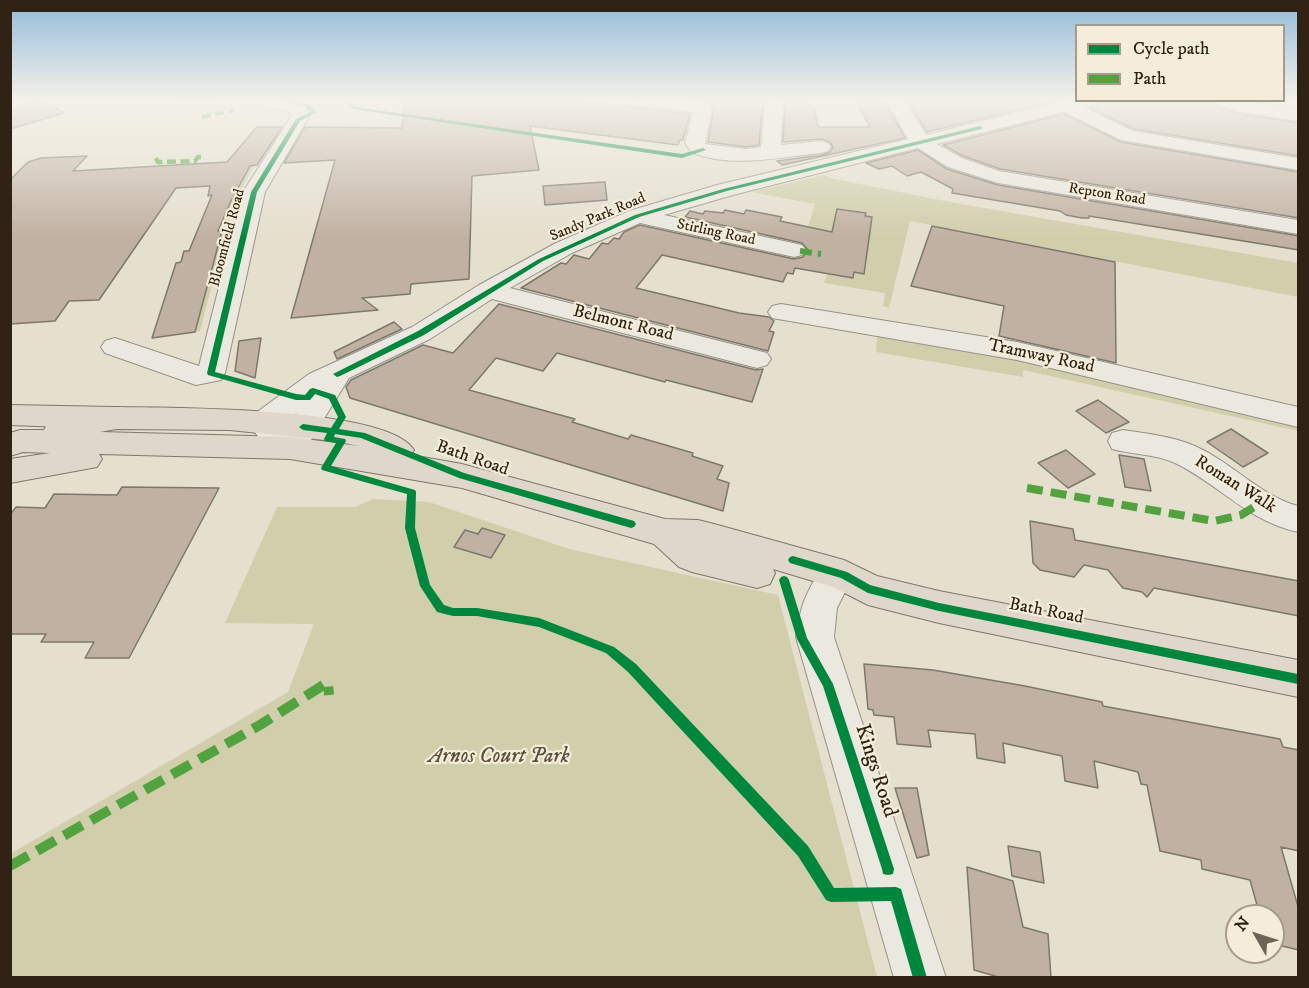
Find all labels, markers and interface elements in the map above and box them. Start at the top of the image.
legend [1075,24,1285,102]
text: Cycle path [1133,38,1210,60]
text: Path [1133,68,1166,90]
street label: Repton Road [1067,180,1147,210]
street label: Bloomfield Road [206,187,250,289]
street label: Sandy Park Road [548,190,648,246]
street label: Stirling Road [675,216,757,250]
street label: Belmont Road [571,301,675,347]
street label: Tramway Road [986,335,1096,379]
street label: Bath Road [433,437,511,481]
street label: Roman Walk [1190,451,1280,519]
street label: Bath Road [1007,594,1085,630]
street label: Kings Road [848,721,902,821]
park label: Arnos Court Park [428,745,570,771]
north arrow [1225,904,1285,964]
text: N [1231,913,1254,935]

